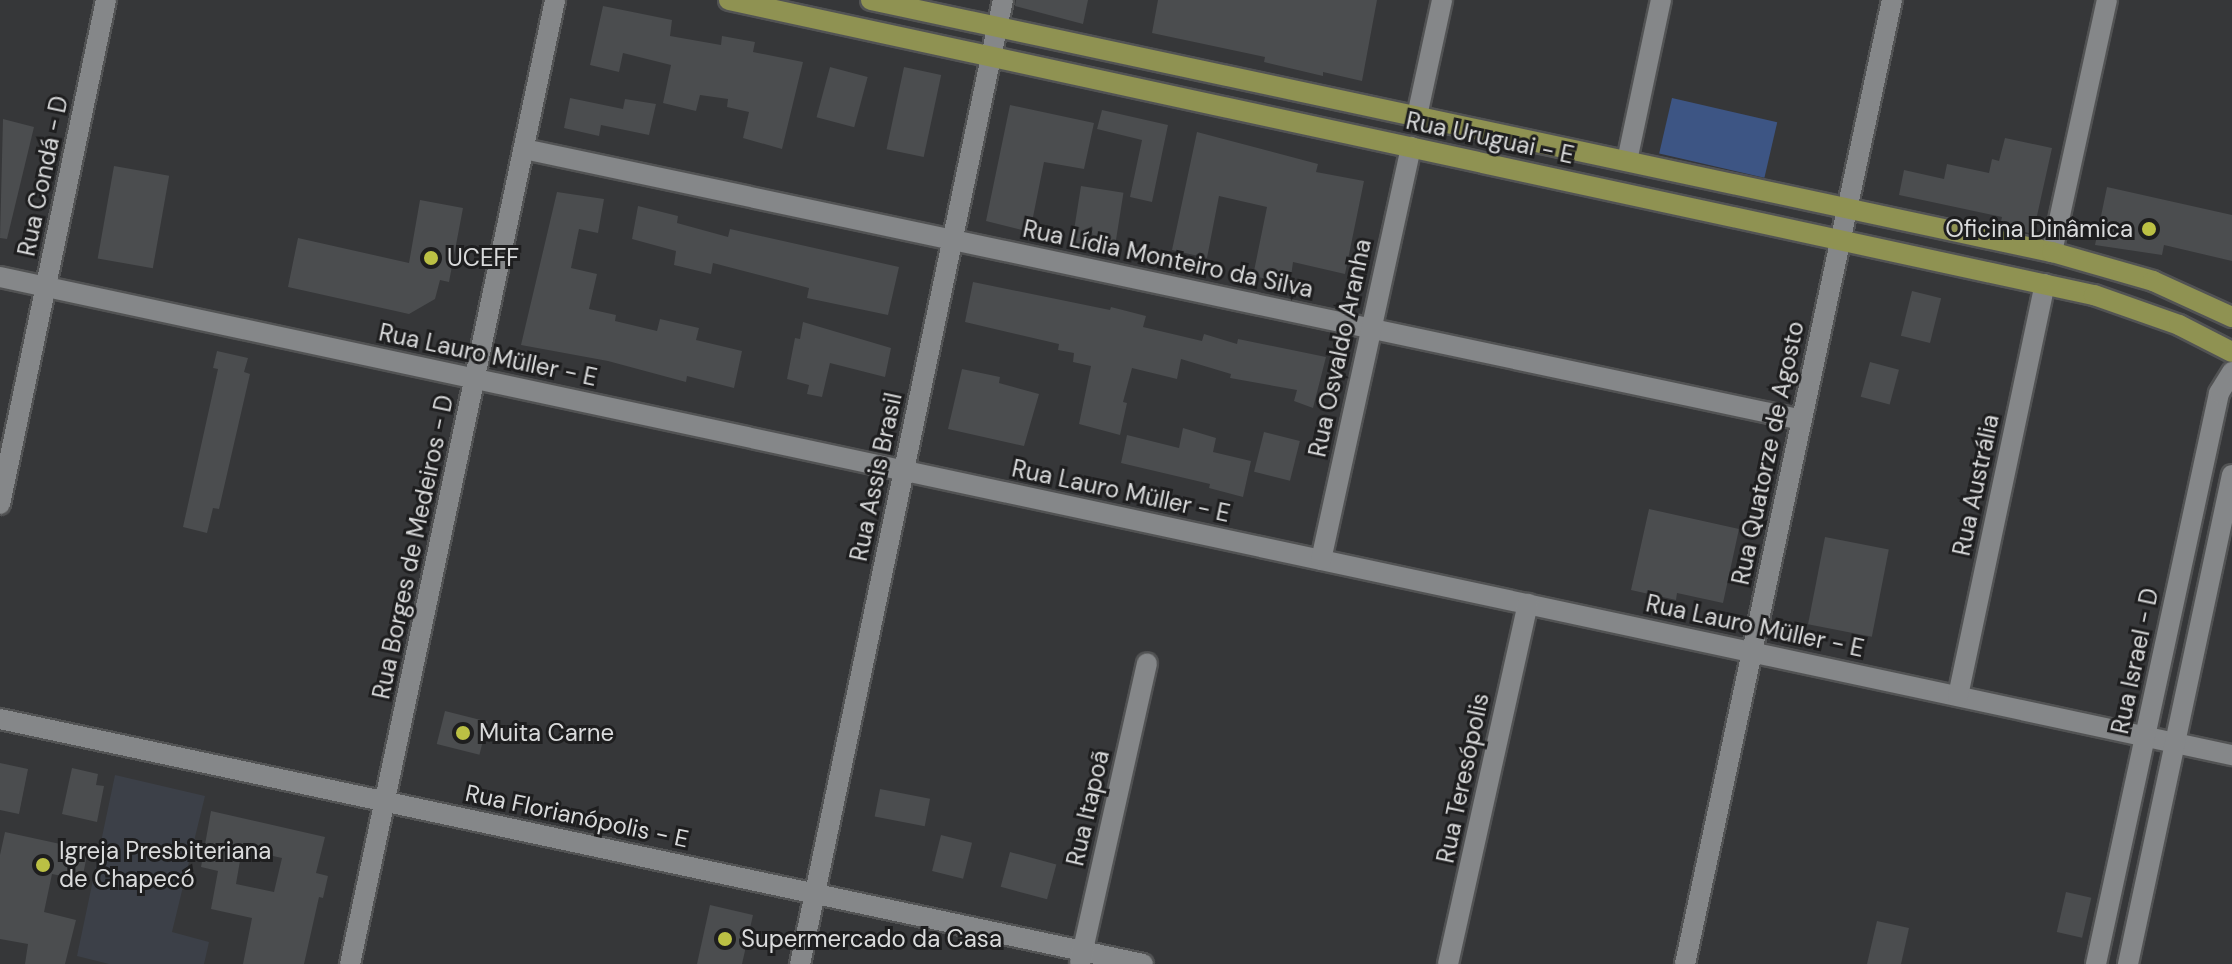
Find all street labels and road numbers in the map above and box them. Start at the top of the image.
street label: Rua Condá - D [12,93,74,259]
street label: Rua Uruguai - E [1403,106,1577,170]
street label: Rua Lídia Monteiro da Silva [1020,214,1316,304]
street label: Rua Osvaldo Aranha [1303,236,1377,460]
street label: Rua Lauro Müller - E [376,318,600,392]
street label: Rua Quatorze de Agosto [1726,319,1810,587]
street label: Rua Assis Brasil [844,390,908,564]
street label: Rua Borges de Medeiros - D [367,392,459,702]
street label: Rua Austrália [1947,412,2005,558]
street label: Rua Lauro Müller - E [1009,454,1233,528]
street label: Rua Israel - D [2105,585,2165,737]
street label: Rua Lauro Müller - E [1643,589,1867,663]
street label: Rua Teresópolis [1431,690,1495,866]
street label: Rua Itapoã [1061,747,1115,869]
street label: Rua Florianópolis - E [463,778,691,854]

